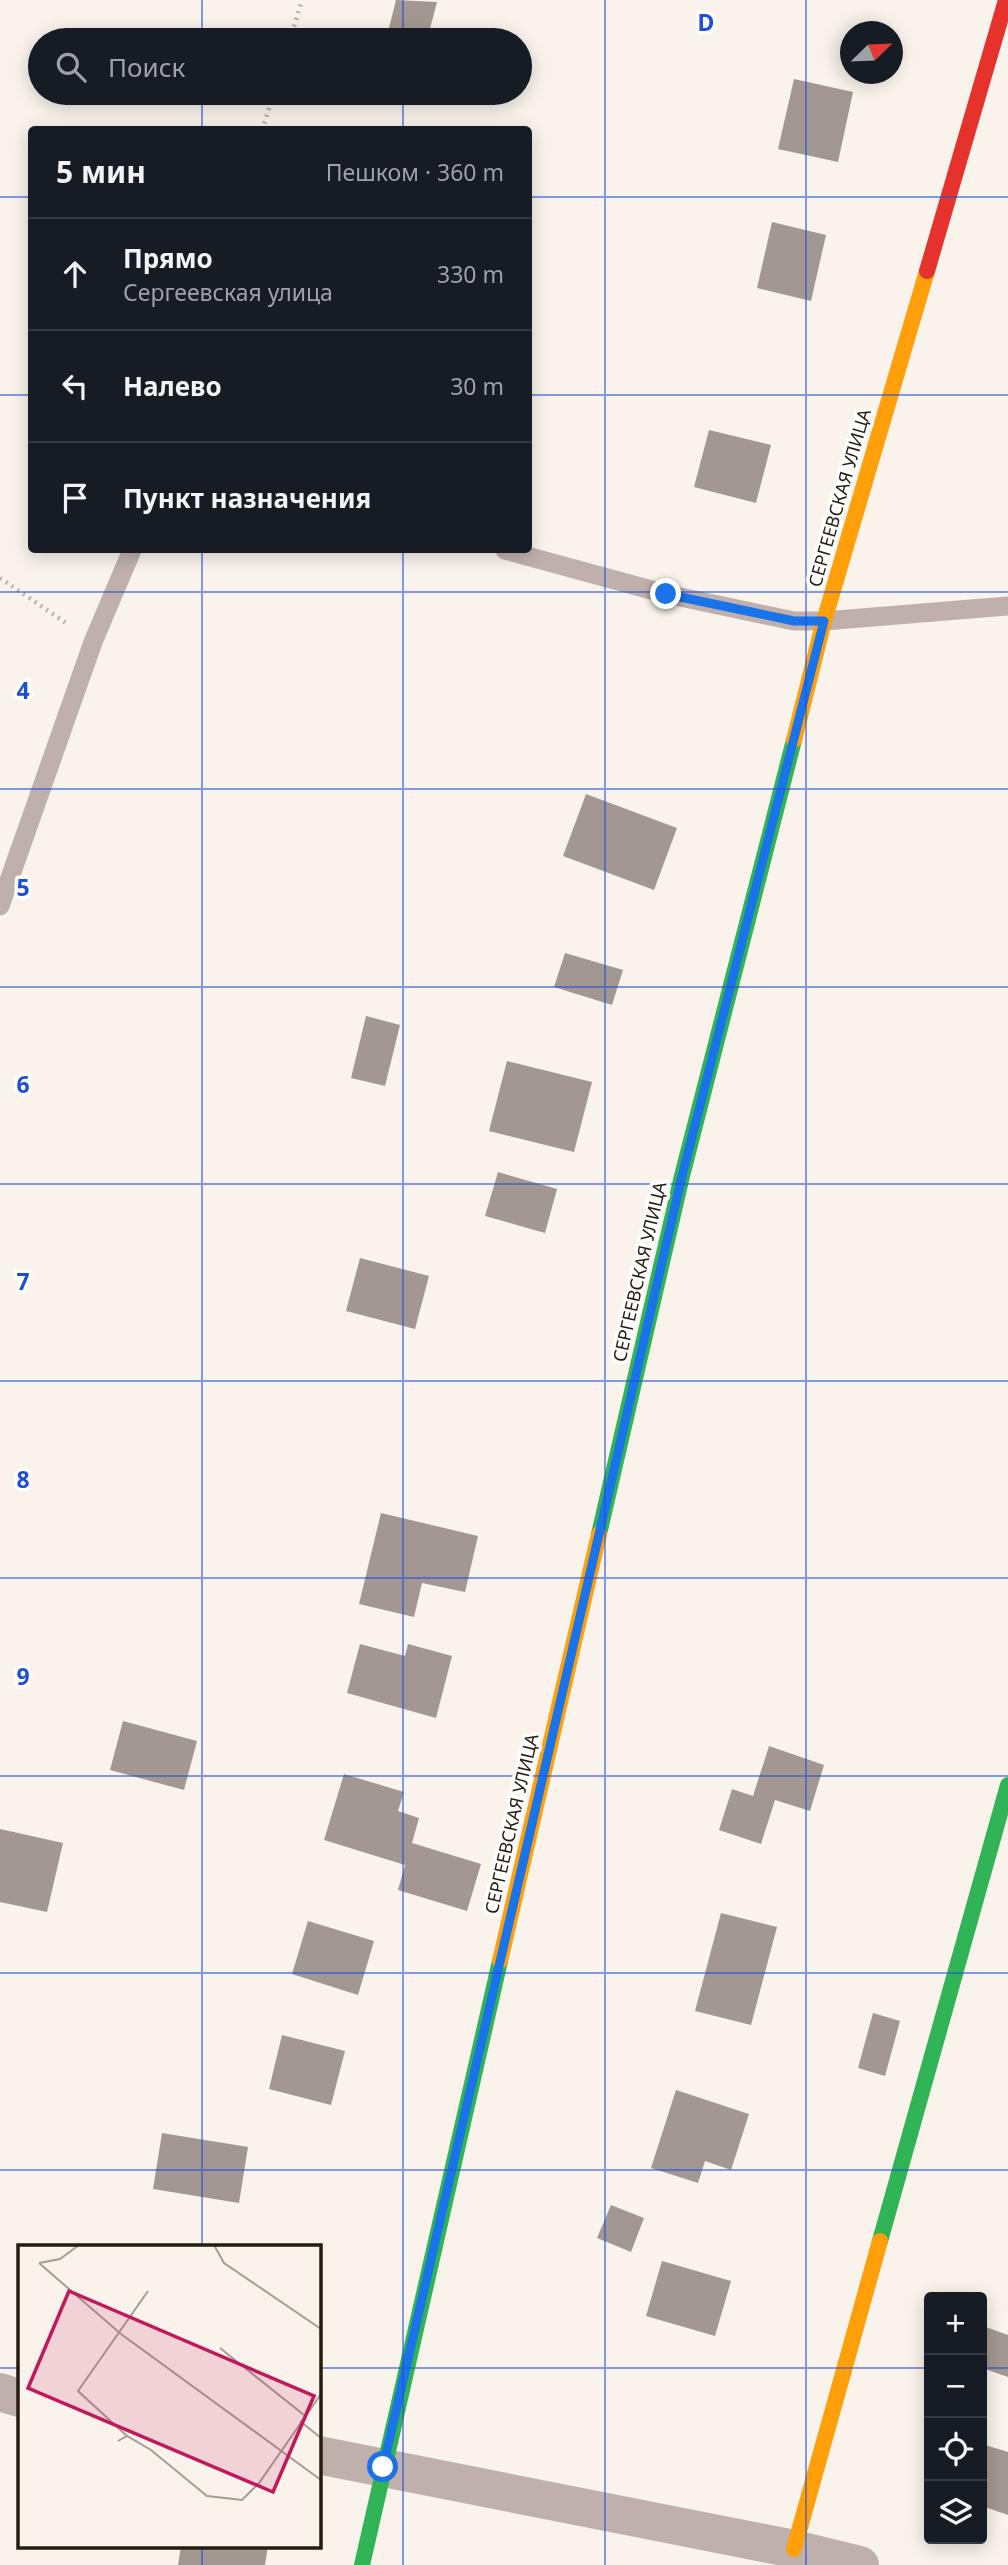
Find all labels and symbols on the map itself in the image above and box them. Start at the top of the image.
text: D [698,6,714,38]
north arrow [840,21,903,84]
street label: СЕРГЕЕВСКАЯ УЛИЦА [802,405,876,590]
route end [650,578,681,609]
text: 4 [16,674,30,706]
text: 5 [16,871,30,903]
text: 6 [16,1068,30,1100]
street label: СЕРГЕЕВСКАЯ УЛИЦА [607,1179,672,1364]
text: 7 [16,1265,30,1297]
text: 8 [16,1463,30,1495]
text: 9 [16,1660,30,1692]
street label: СЕРГЕЕВСКАЯ УЛИЦА [479,1731,544,1916]
inset map [18,2245,320,2548]
route start [367,2451,398,2482]

